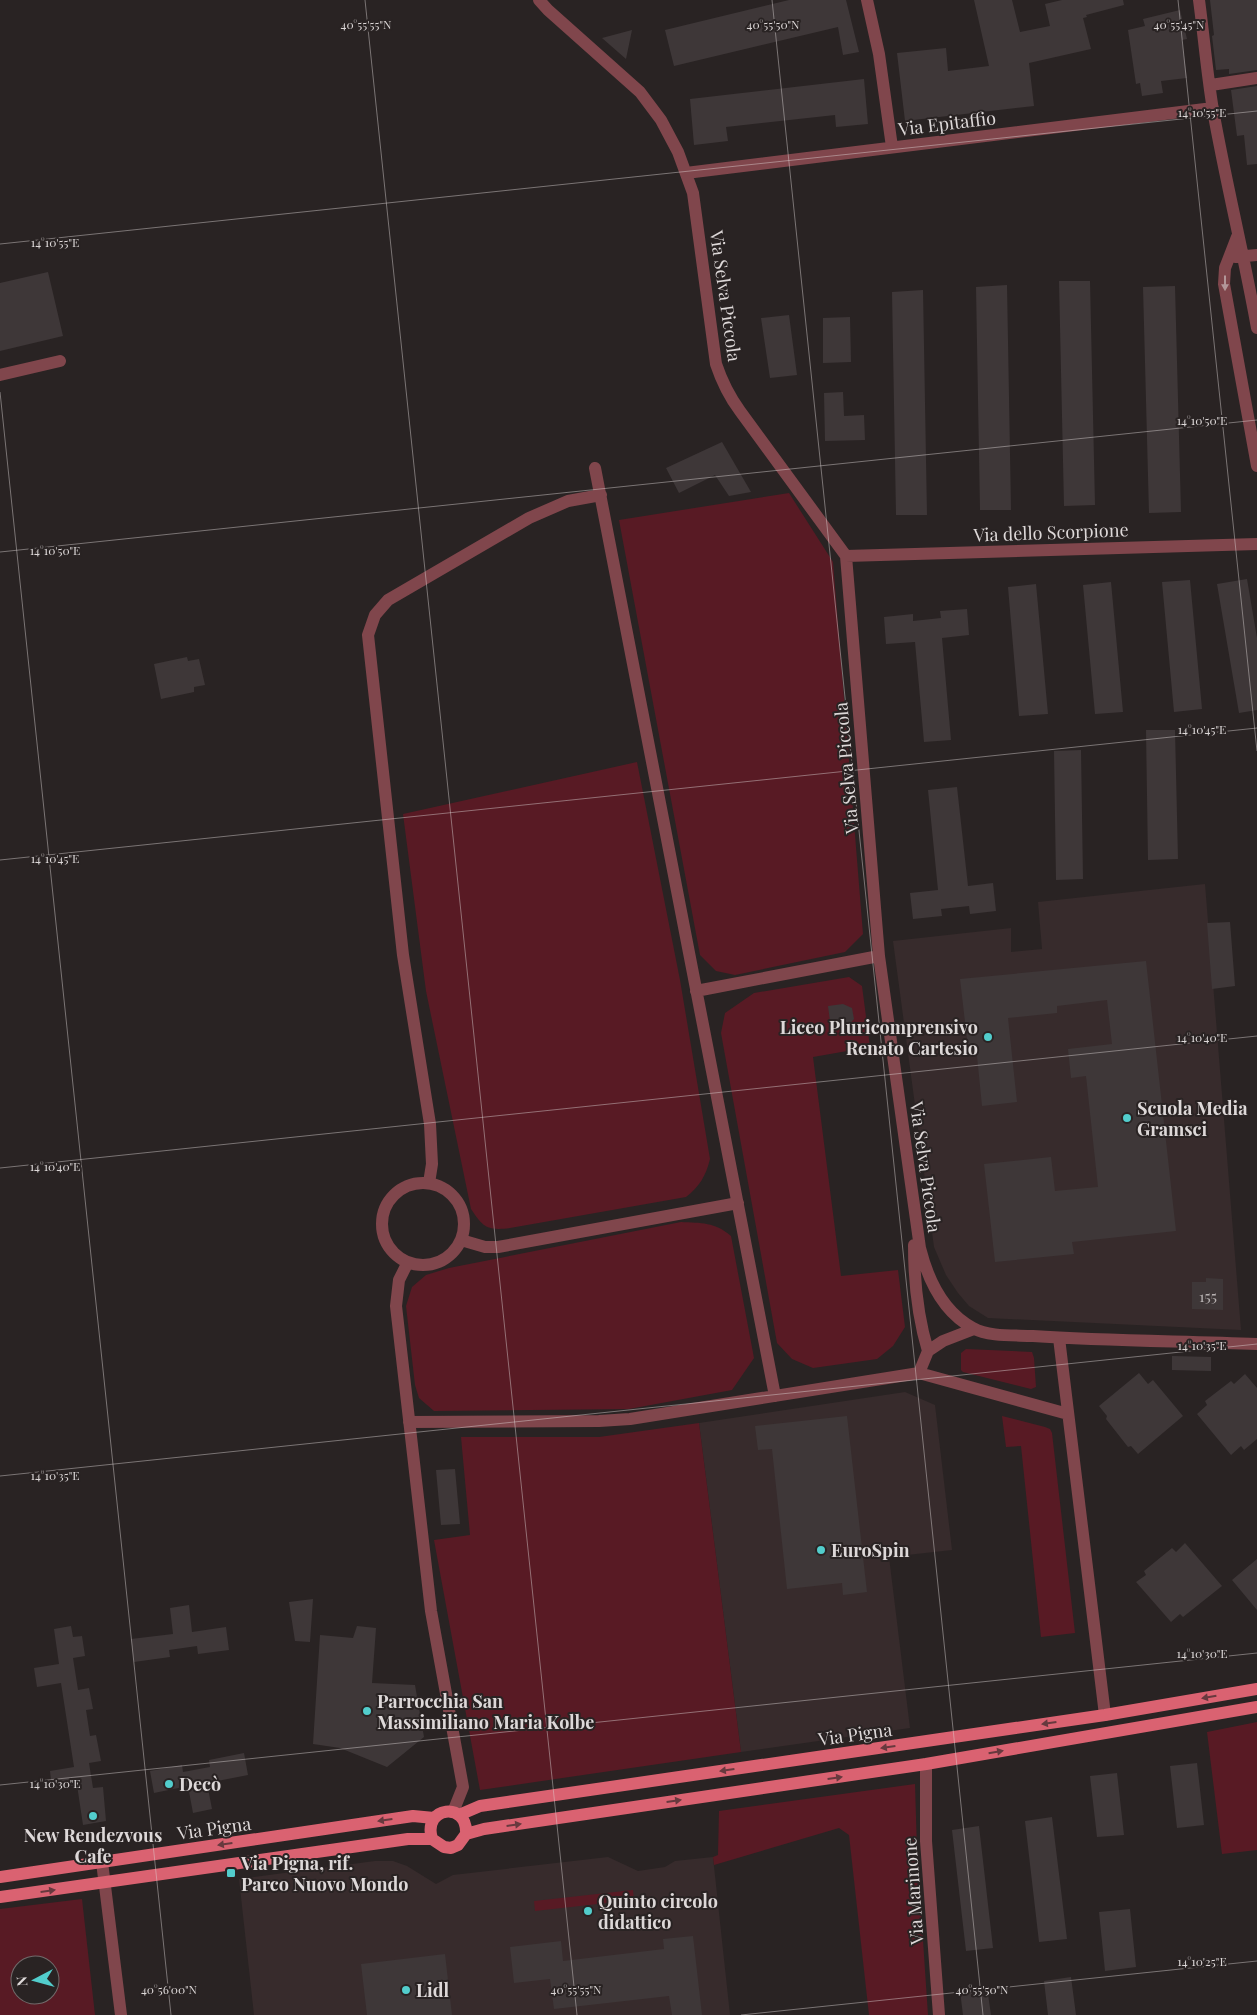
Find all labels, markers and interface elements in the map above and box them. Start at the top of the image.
text: 40°55'55"N [341,16,392,32]
text: 40°55'50"N [746,16,800,32]
text: 40°55'45"N [1153,16,1205,32]
text: 14°10'55"E [1178,104,1226,120]
street label: Via Epitaffio [896,105,997,141]
street label: Via Selva Piccola [705,228,747,363]
text: 14°10'55"E [31,234,79,250]
one-way arrow [1221,276,1229,292]
text: 14°10'50"E [1177,412,1227,428]
street label: Via dello Scorpione [972,517,1129,547]
text: 14°10'50"E [30,542,80,558]
street label: Via Selva Piccola [828,701,864,836]
text: 14°10'45"E [1178,721,1226,737]
text: 14°10'45"E [31,850,79,866]
place label: Liceo Pluricomprensivo Renato Cartesio [780,1015,978,1060]
text: 14°10'40"E [1177,1029,1227,1045]
marker: Liceo Pluricomprensivo Renato Cartesio [982,1031,994,1043]
place label: Scuola Media Gramsci [1137,1096,1248,1141]
street label: Via Selva Piccola [905,1099,947,1234]
marker: Scuola Media Gramsci [1121,1112,1133,1124]
text: 14°10'40"E [30,1158,80,1174]
house number: 155 [1199,1286,1217,1306]
text: 14°10'35"E [1177,1337,1227,1353]
text: 14°10'35"E [30,1467,80,1483]
place label: EuroSpin [831,1538,910,1562]
marker: EuroSpin [815,1544,827,1556]
text: 14°10'30"E [1176,1645,1228,1661]
place label: Parrocchia San Massimiliano Maria Kolbe [377,1689,594,1734]
one-way arrow [1201,1694,1217,1702]
marker: Parrocchia San Massimiliano Maria Kolbe [361,1705,373,1717]
street label: Via Pigna [816,1717,894,1751]
one-way arrow [1040,1720,1056,1728]
one-way arrow [879,1743,895,1751]
one-way arrow [988,1748,1004,1756]
one-way arrow [719,1766,735,1774]
place label: Decò [179,1772,221,1796]
one-way arrow [828,1773,844,1781]
text: 14°10'30"E [29,1775,81,1791]
marker: Decò [163,1778,175,1790]
one-way arrow [667,1797,683,1805]
marker: New Rendezvous Cafe [87,1810,99,1822]
street label: Via Pigna [175,1811,253,1845]
one-way arrow [377,1816,393,1824]
one-way arrow [506,1820,522,1828]
place label: New Rendezvous Cafe [24,1823,162,1868]
street label: Via Marinone [897,1836,929,1947]
one-way arrow [216,1840,232,1848]
place label: Via Pigna, rif. Parco Nuovo Mondo [240,1851,408,1896]
marker: Via Pigna, rif. Parco Nuovo Mondo [225,1867,237,1879]
one-way arrow [41,1887,57,1895]
place label: Quinto circolo didattico [598,1889,718,1934]
marker: Quinto circolo didattico [582,1905,594,1917]
text: 14°10'25"E [1177,1953,1227,1969]
north arrow [10,1955,60,2005]
text: N [12,1975,32,1987]
place label: Lidl [416,1978,449,2002]
text: 40°56'00"N [141,1981,198,1997]
text: 40°55'55"N [551,1981,602,1997]
text: 40°55'50"N [955,1981,1009,1997]
marker: Lidl [400,1984,412,1996]

